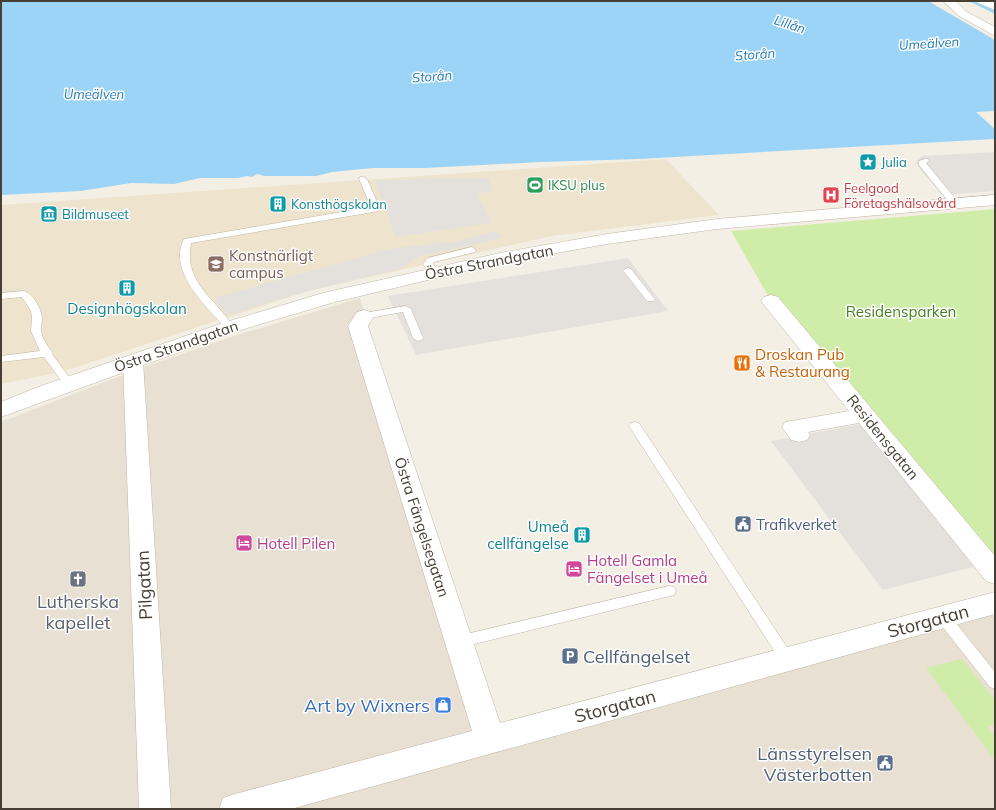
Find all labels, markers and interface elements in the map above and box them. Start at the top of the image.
water label: Lillån [772,11,808,37]
water label: Umeälven [898,33,960,53]
water label: Storån [734,45,776,63]
water label: Storån [411,67,453,85]
water label: Umeälven [64,86,124,102]
place icon: Julia [858,152,878,172]
place label: Julia [881,154,907,170]
sports icon: IKSU plus [525,175,545,195]
place label: IKSU plus [548,177,605,193]
place label: Feelgood Företagshälsovård [844,180,956,211]
hospital icon: Feelgood Företagshälsovård [821,185,841,205]
building icon: Konsthögskolan [268,194,288,214]
place label: Konsthögskolan [291,196,387,212]
museum icon: Bildmuseet [39,204,59,224]
place label: Bildmuseet [62,206,129,222]
street label: Östra Strandgatan [423,240,555,284]
place label: Konstnärligt campus [229,246,313,282]
school or university icon: Konstnärligt campus [206,254,226,274]
building icon: Designhögskolan [117,278,137,298]
place label: Designhögskolan [67,299,187,318]
park label: Residensparken [846,302,956,321]
street label: Östra Strandgatan [111,316,241,376]
place label: Droskan Pub & Restaurang [755,345,850,381]
restaurant icon: Droskan Pub & Restaurang [732,353,752,373]
street label: Residensgatan [843,391,923,483]
street label: Östra Fängelsegatan [390,455,454,599]
public building icon: Trafikverket [733,514,753,534]
place label: Trafikverket [756,515,837,534]
place label: Umeå cellfängelse [487,517,569,553]
building icon: Umeå cellfängelse [572,525,592,545]
hotel icon: Hotell Pilen [234,533,254,553]
place label: Hotell Pilen [257,534,335,553]
street label: Pilgatan [131,550,157,620]
place label: Hotell Gamla Fängelset i Umeå [587,551,708,587]
hotel icon: Hotell Gamla Fängelset i Umeå [564,559,584,579]
church icon: Lutherska kapellet [68,569,88,589]
place label: Lutherska kapellet [37,590,119,634]
street label: Storgatan [885,599,971,643]
place label: Cellfängelset [583,645,690,668]
parking icon: Cellfängelset [560,646,580,666]
street label: Storgatan [572,684,658,728]
place label: Art by Wixners [304,694,430,717]
shop icon: Art by Wixners [433,695,453,715]
place label: Länsstyrelsen Västerbotten [757,742,872,786]
public building icon: Länsstyrelsen Västerbotten [875,753,895,773]

